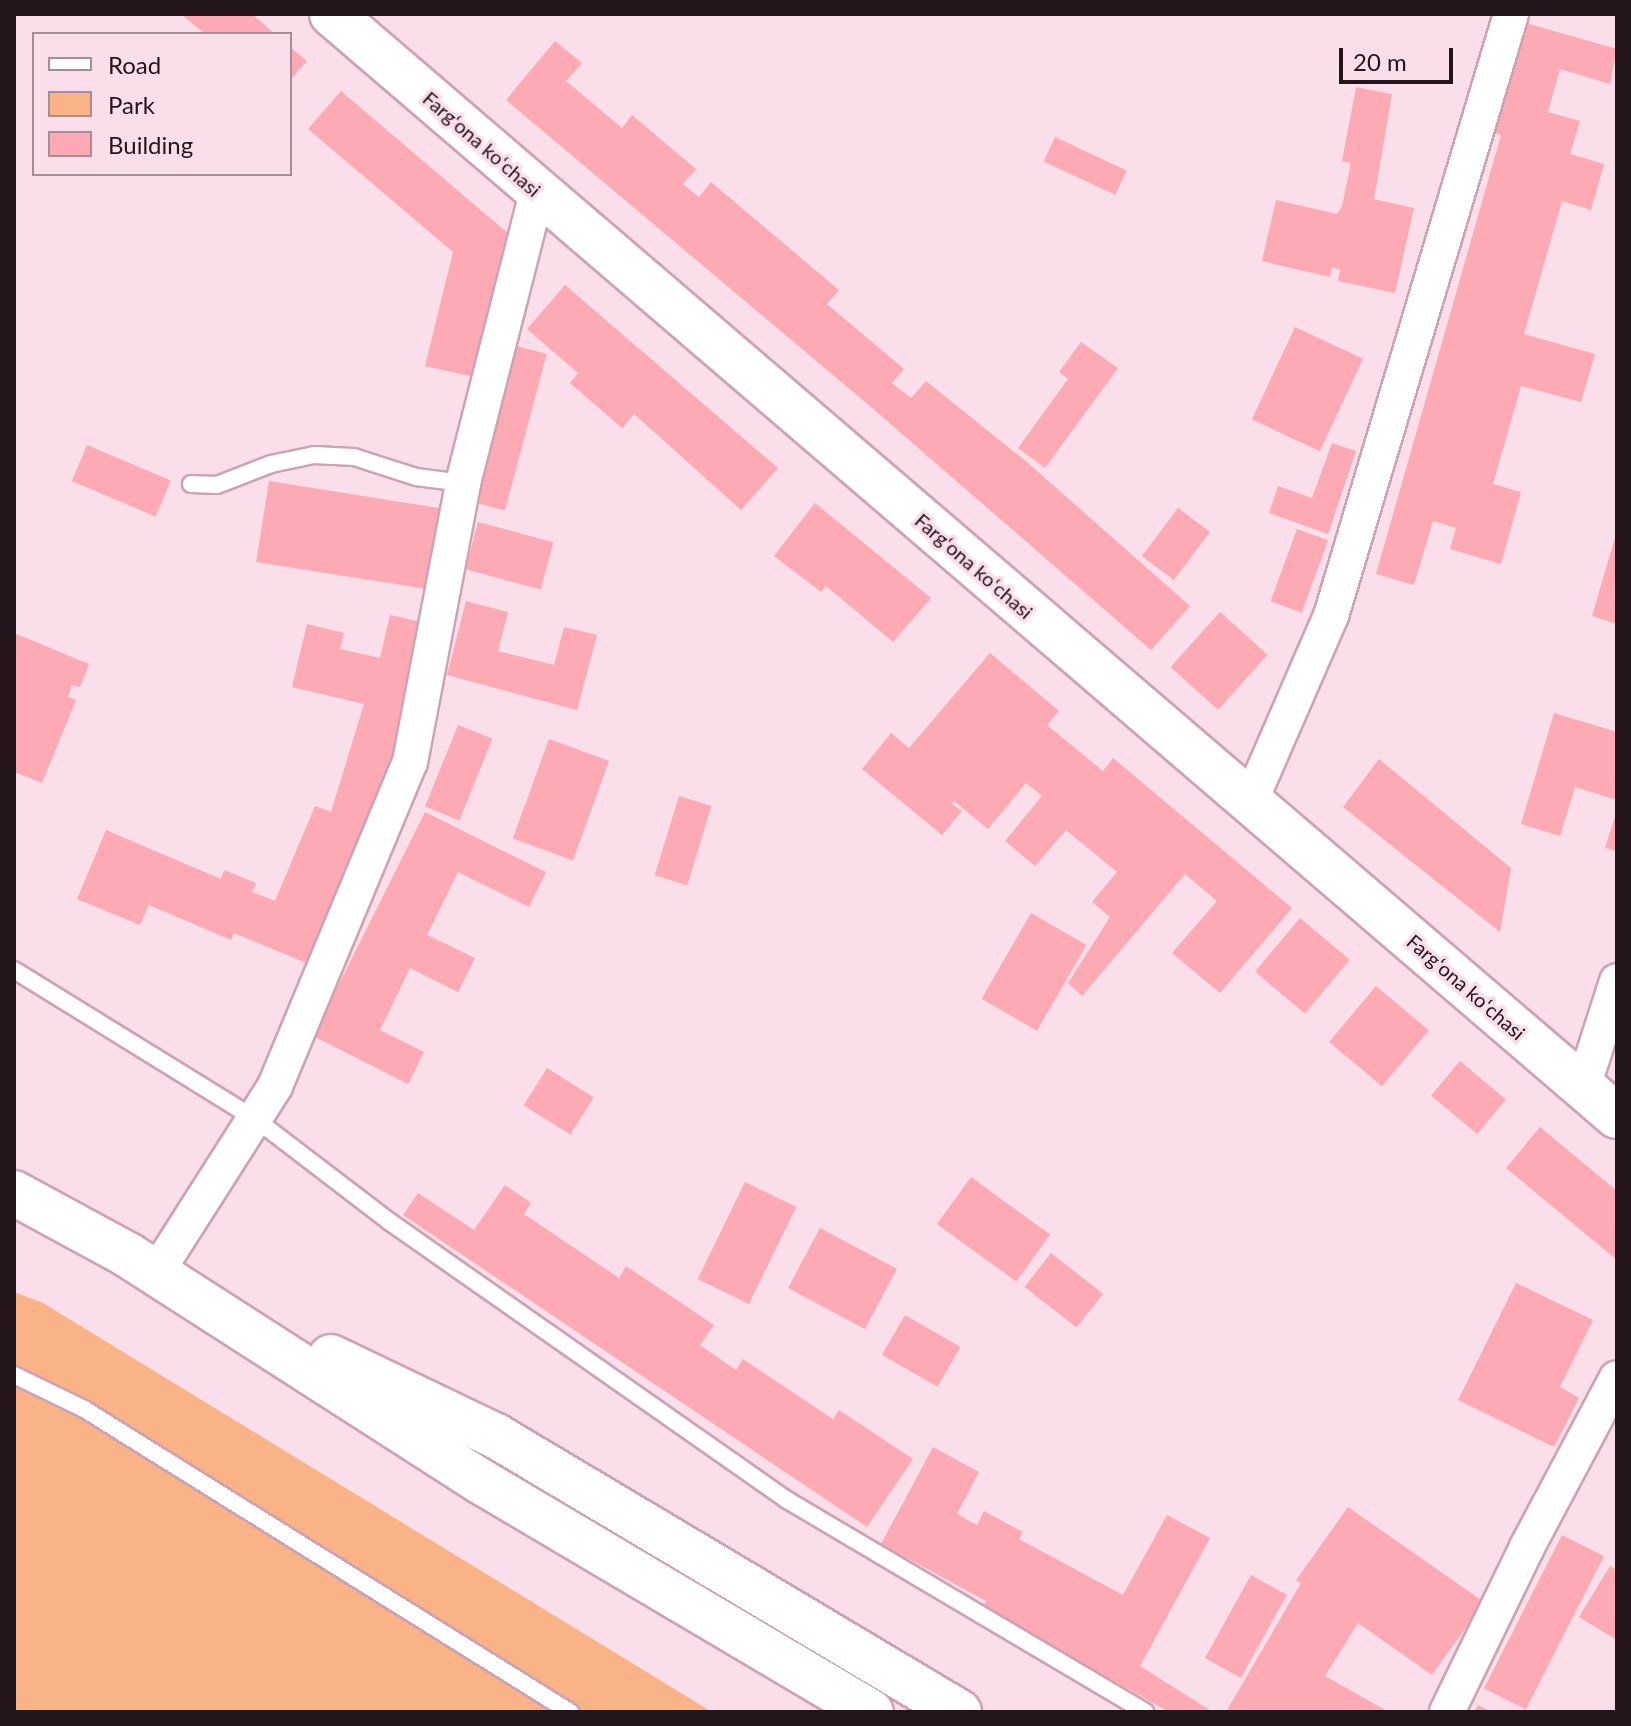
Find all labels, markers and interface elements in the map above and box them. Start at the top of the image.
legend [32,32,292,176]
scale bar [1343,32,1457,82]
text: 20 m [1353,47,1407,76]
text: Road [108,50,161,79]
street label: Fargʻona koʻchasi [418,86,546,202]
text: Park [108,90,155,119]
text: Building [108,130,193,159]
street label: Fargʻona koʻchasi [910,508,1038,624]
street label: Fargʻona koʻchasi [1402,929,1530,1045]

